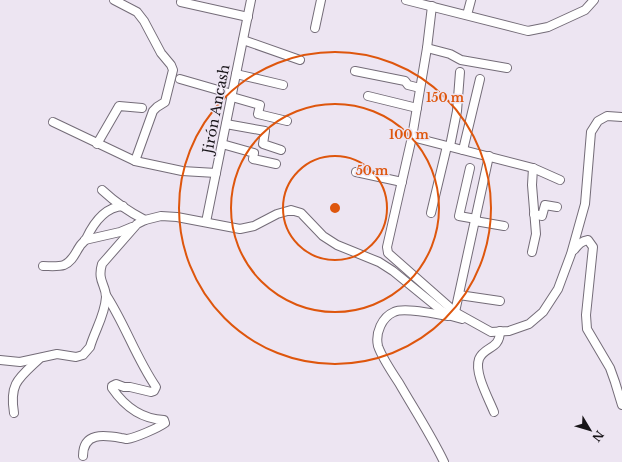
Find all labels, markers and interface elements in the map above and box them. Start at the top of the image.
street label: Jirón Ancash [198,62,234,157]
text: 150 m [426,90,465,105]
text: 100 m [389,127,430,142]
text: 50 m [356,163,389,178]
centre of rings [328,201,342,215]
north arrow [570,410,610,450]
text: N [589,428,607,445]

